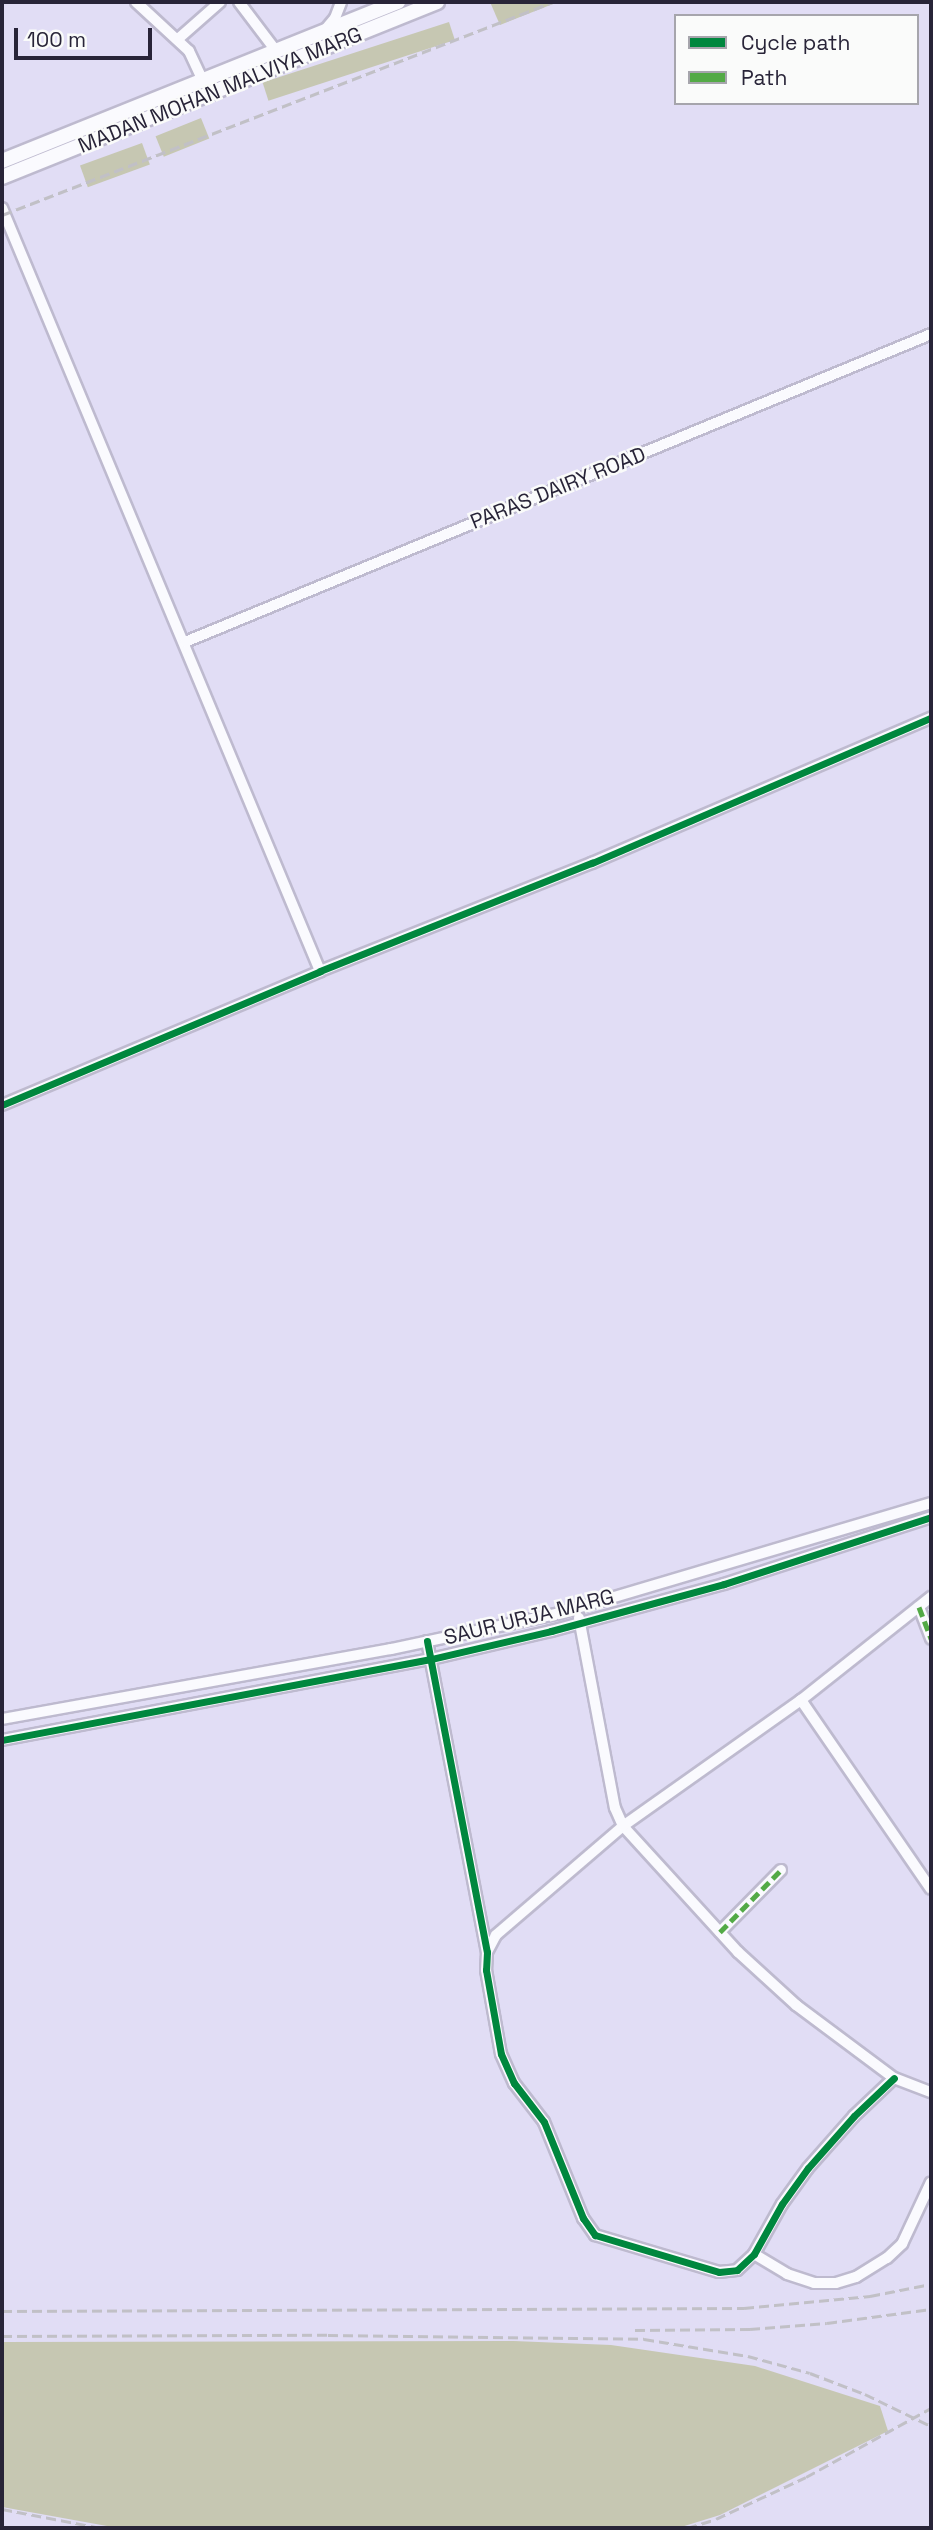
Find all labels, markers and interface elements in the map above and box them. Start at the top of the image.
scale bar [18,14,156,58]
legend [674,14,919,105]
street label: MADAN MOHAN MALVIYA MARG [74,21,366,159]
text: 100 m [27,26,86,53]
text: Cycle path [741,29,850,56]
text: Path [741,64,787,91]
street label: PARAS DAIRY ROAD [467,441,649,535]
street label: SAUR URJA MARG [441,1584,617,1650]

